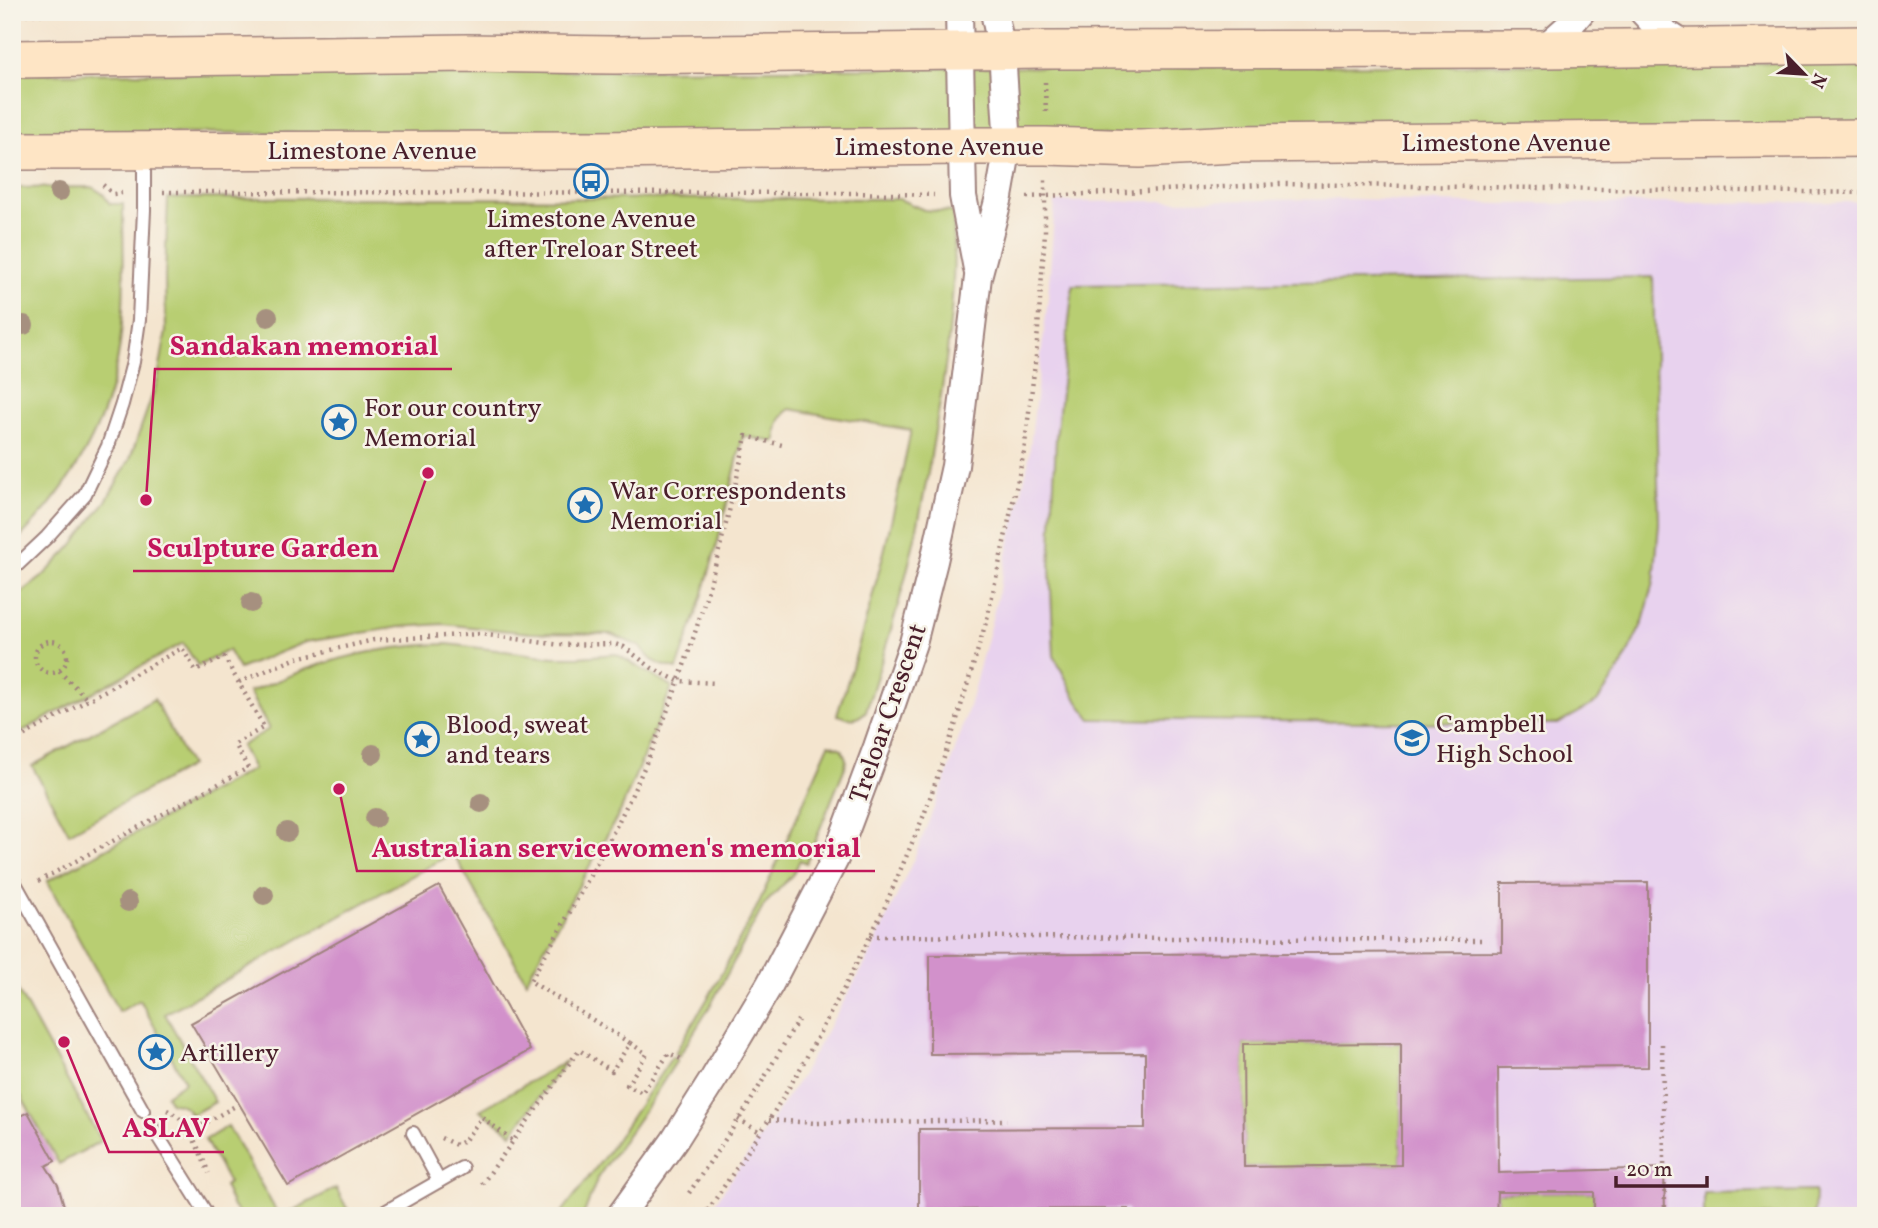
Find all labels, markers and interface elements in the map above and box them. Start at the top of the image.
north arrow [1770,38,1840,108]
text: N [1803,69,1832,92]
street label: Limestone Avenue [1401,126,1611,162]
street label: Limestone Avenue [834,130,1044,166]
street label: Limestone Avenue [267,134,477,170]
bus stop icon: Limestone Avenue after Treloar Street [572,162,610,200]
place label: Limestone Avenue after Treloar Street [484,202,698,268]
callout: Sandakan memorial [155,320,452,369]
text: Sandakan memorial [169,328,439,367]
place label: For our country Memorial [364,391,542,457]
place icon: For our country Memorial [320,403,358,441]
place label: War Correspondents Memorial [610,474,846,540]
place icon: War Correspondents Memorial [566,486,604,524]
callout: Sculpture Garden [133,522,393,571]
text: Sculpture Garden [147,530,379,569]
street label: Treloar Crescent [841,619,937,808]
place label: Campbell High School [1436,707,1573,773]
place label: Blood, sweat and tears [446,708,589,774]
school or university icon: Campbell High School [1393,719,1431,757]
place icon: Blood, sweat and tears [403,720,441,758]
callout: Australian servicewomen's memorial [357,822,875,871]
text: Australian servicewomen's memorial [371,830,861,869]
place icon: Artillery [137,1033,175,1071]
place label: Artillery [180,1036,279,1072]
callout: ASLAV [109,1103,224,1152]
text: ASLAV [122,1110,210,1149]
scale bar [1616,1144,1706,1188]
text: 20 m [1626,1156,1672,1185]

